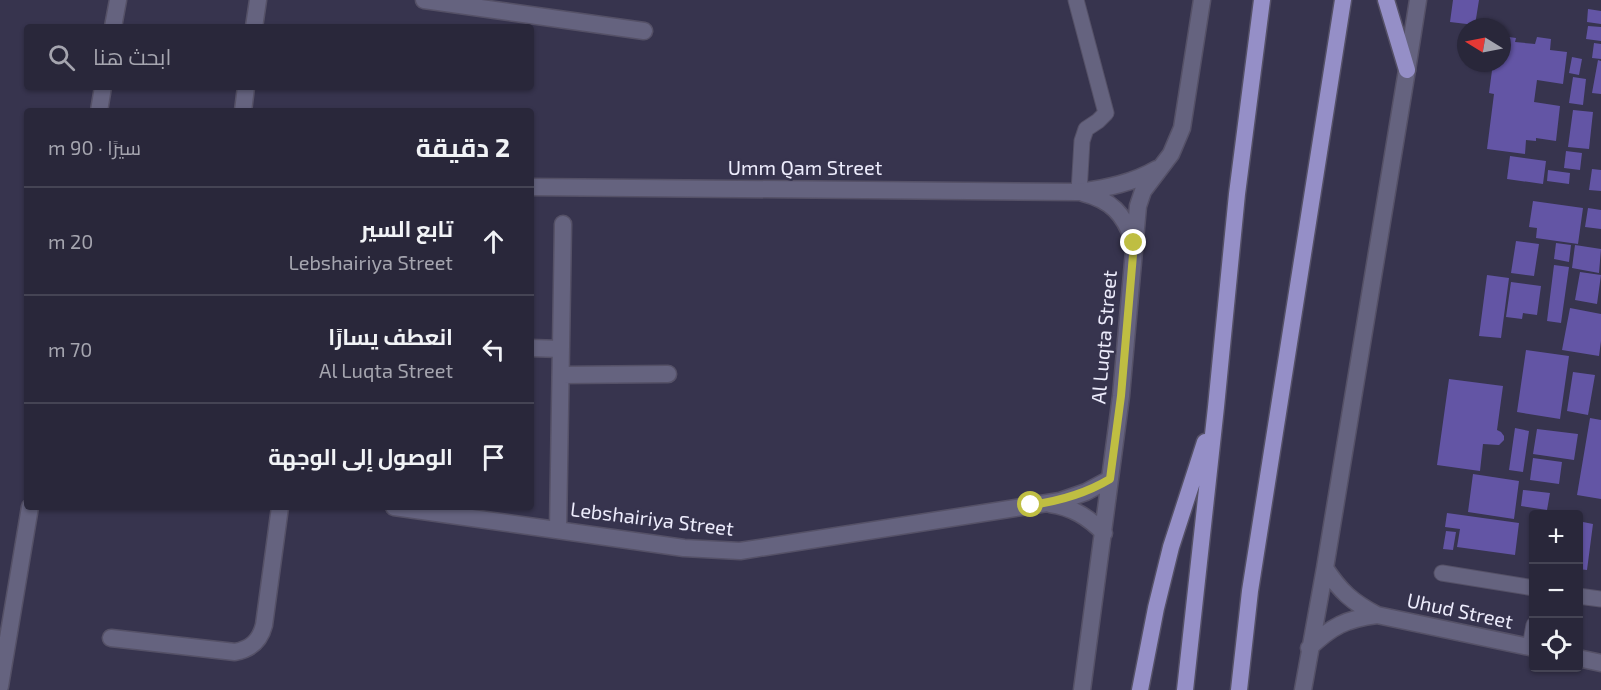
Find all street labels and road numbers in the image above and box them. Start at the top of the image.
street label: Umm Qam Street [728,155,883,179]
street label: Al Luqta Street [1085,269,1121,405]
street label: Lebshairiya Street [569,496,736,540]
street label: Uhud Street [1405,587,1516,633]

